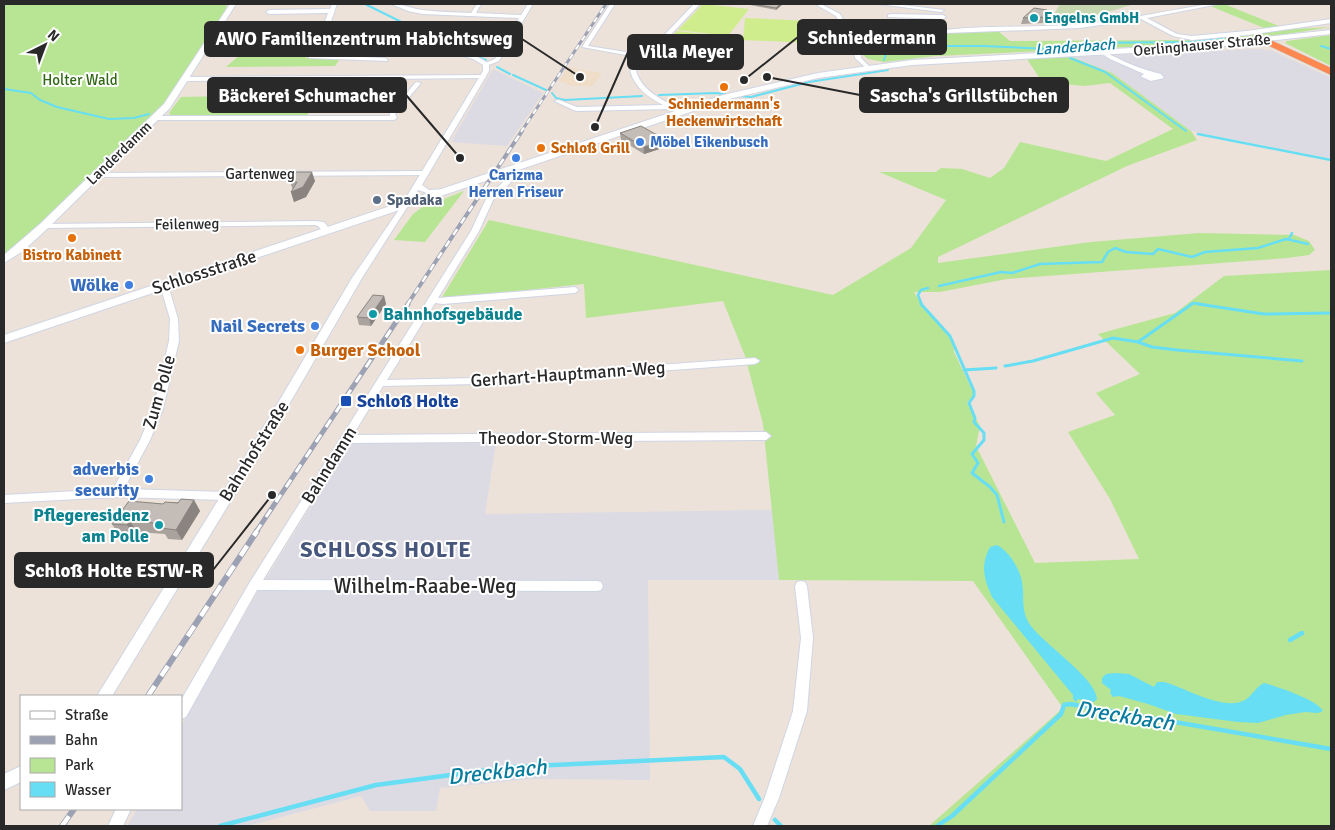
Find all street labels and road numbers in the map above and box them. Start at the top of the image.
street label: Oerlinghauser Straße [1133,30,1271,60]
street label: Landerdamm [83,117,155,189]
street label: Gartenweg [225,165,295,183]
street label: Feilenweg [154,214,220,234]
street label: Schlossstraße [149,245,259,299]
street label: Zum Polle [138,352,180,432]
street label: Gerhart-Hauptmann-Weg [470,356,666,392]
street label: Bahnhofstraße [214,396,294,506]
street label: Bahndamm [297,422,361,508]
street label: Theodor-Storm-Weg [479,427,633,449]
street label: Wilhelm-Raabe-Weg [333,573,517,599]

